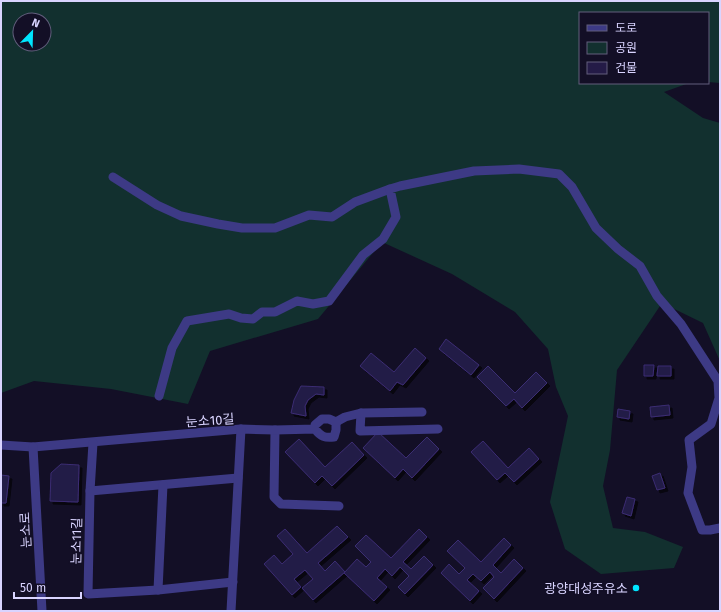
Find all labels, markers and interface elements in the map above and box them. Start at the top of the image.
north arrow [12,12,52,52]
legend [579,12,709,84]
text: N [30,16,42,31]
text: 도로 [615,21,637,35]
text: 공원 [615,41,637,55]
text: 건물 [615,61,637,75]
street label: 눈소10길 [185,411,235,430]
street label: 눈소로 [17,512,34,548]
street label: 눈소11길 [69,517,84,565]
scale bar [14,574,81,600]
text: 50 m [20,581,46,595]
place label: 광양대성주유소 [544,581,628,596]
marker: 광양대성주유소 [631,583,641,593]

